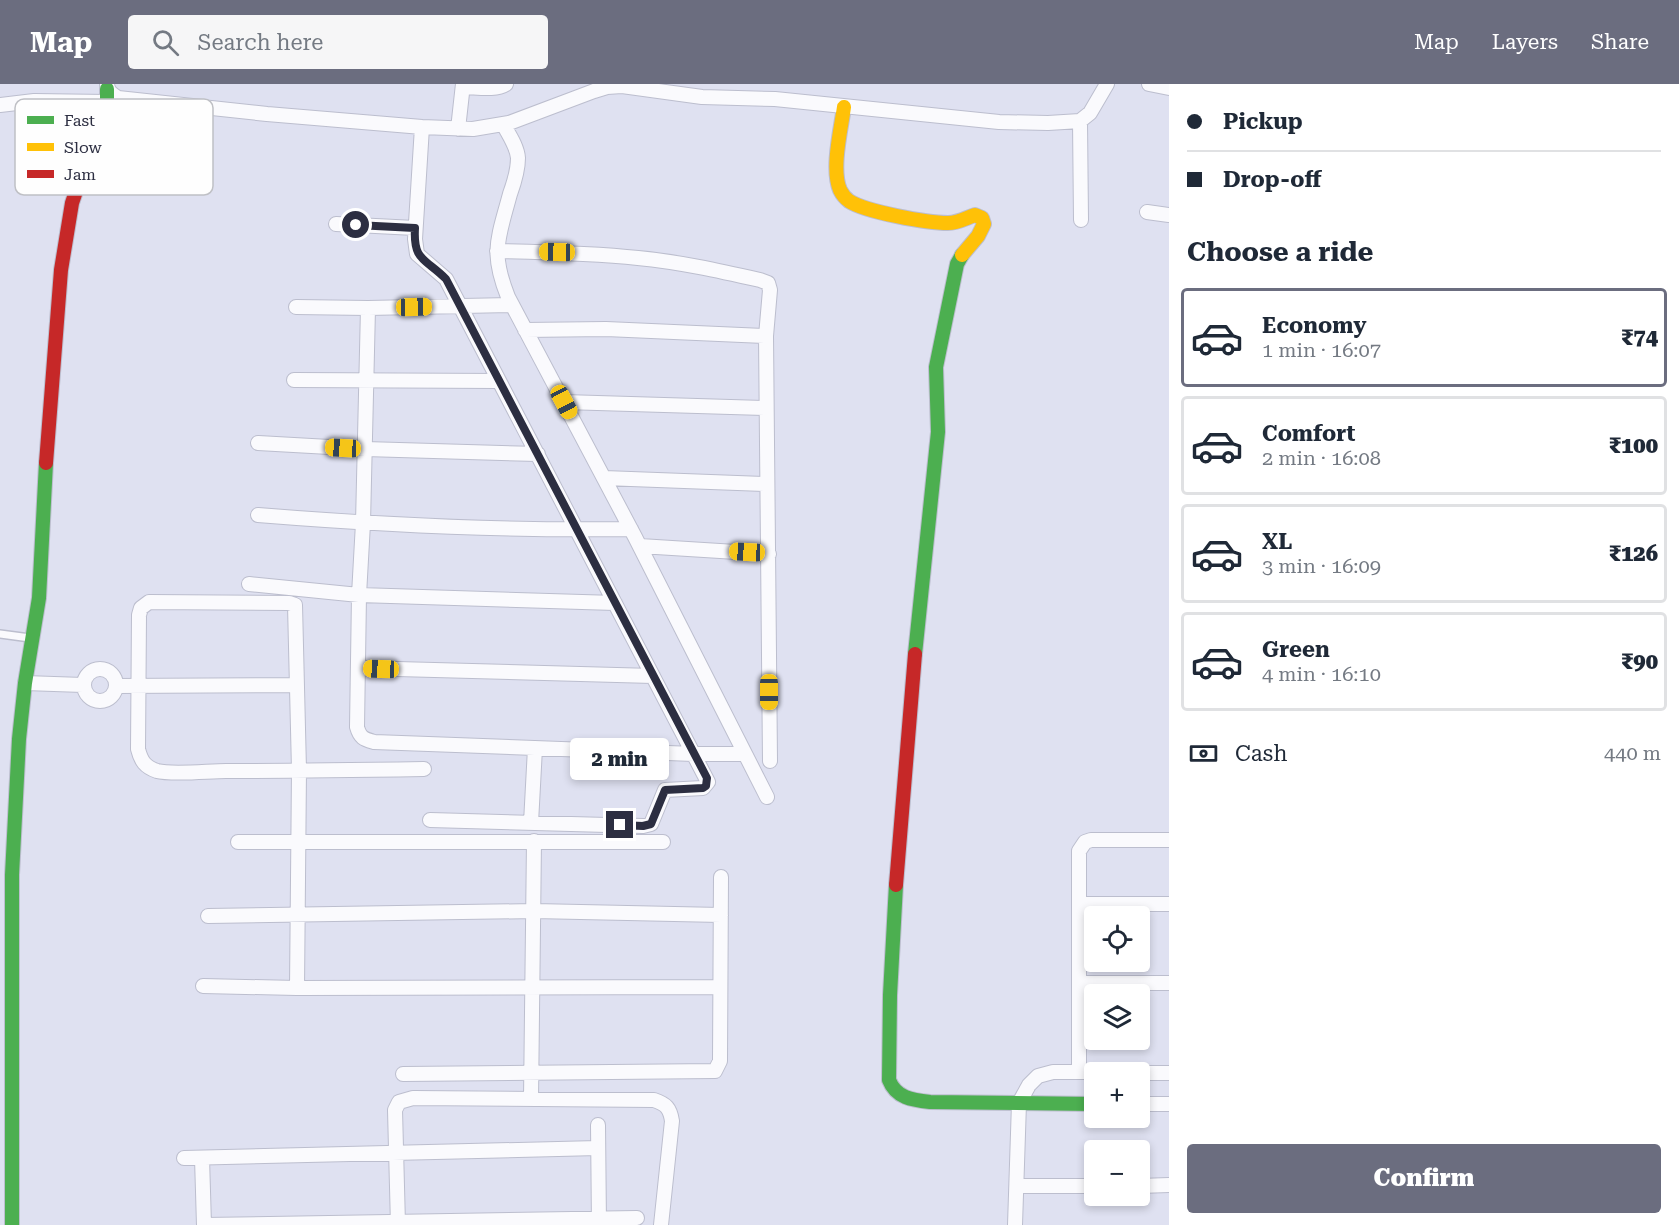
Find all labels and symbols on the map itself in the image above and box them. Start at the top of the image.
legend [15,99,213,195]
text: Fast [64,111,95,130]
text: Slow [64,138,102,157]
text: Jam [64,165,96,184]
route start [342,211,369,238]
car [539,243,575,261]
car [396,298,432,316]
car [548,382,580,422]
car [325,438,361,458]
car [729,542,765,562]
car [363,659,399,679]
car [760,674,778,710]
callout: 2 min [570,738,670,780]
route end [606,811,633,838]

